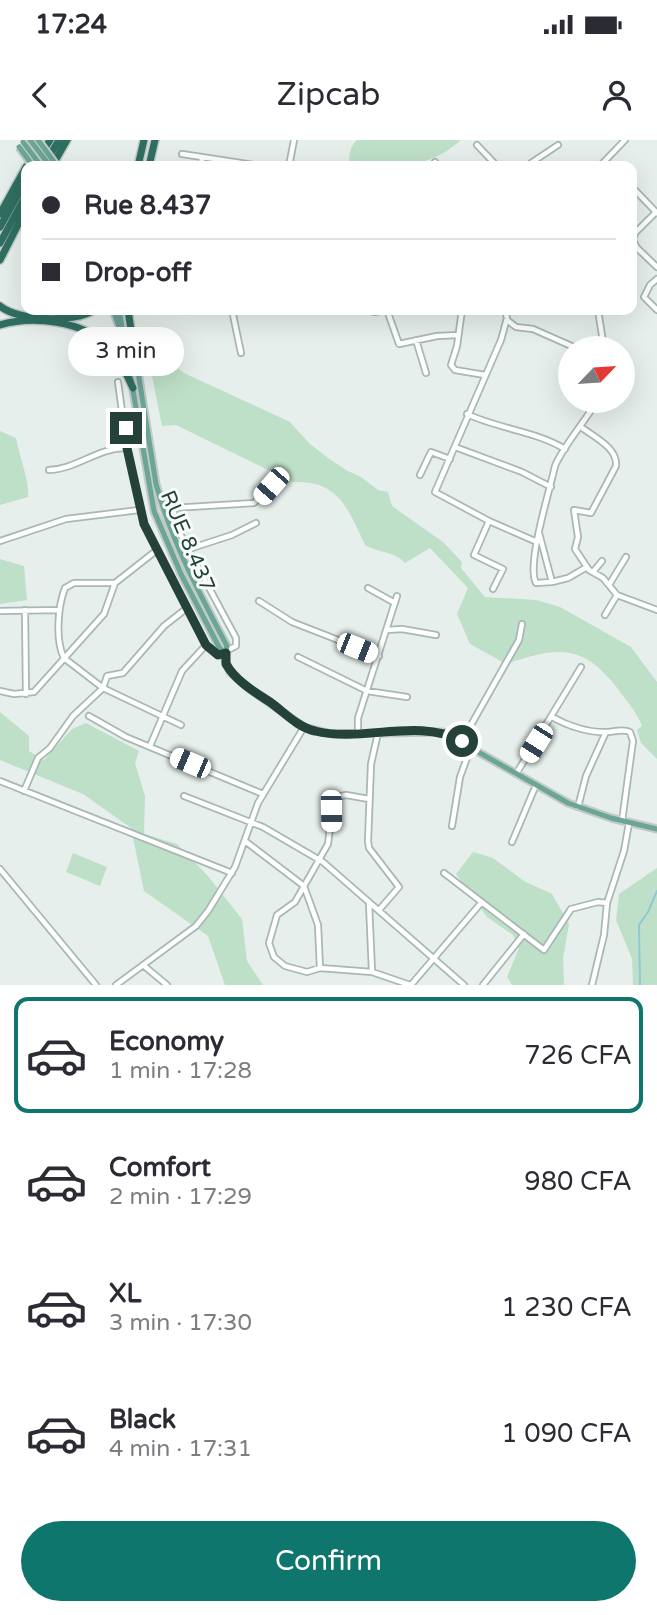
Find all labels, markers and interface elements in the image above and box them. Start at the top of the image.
text: 17:24 [35,9,107,40]
icon: back [21,76,59,114]
text: Zipcab [277,76,380,114]
icon: person [598,76,636,114]
text: Rue 8.437 [84,190,211,221]
text: Drop-off [84,257,191,288]
callout: 3 min [68,327,184,376]
north arrow [558,336,635,413]
map controls [558,336,635,413]
text: 3 min [95,337,157,365]
route end [110,412,142,444]
car [250,463,293,509]
street label: RUE 8.437 [155,487,220,596]
car [334,630,381,666]
car [516,720,557,766]
route start [446,725,478,757]
car [167,745,214,781]
car [321,790,342,832]
icon: car [25,1024,88,1087]
text: Economy [109,1026,224,1057]
text: 726 CFA [524,1040,632,1071]
text: 1 min · 17:28 [109,1057,252,1085]
icon: car [25,1150,88,1213]
text: Comfort [109,1152,211,1183]
text: 980 CFA [524,1166,632,1197]
text: 2 min · 17:29 [109,1183,252,1211]
icon: car [25,1276,88,1339]
text: XL [109,1278,141,1309]
text: 1 230 CFA [501,1292,632,1323]
text: 3 min · 17:30 [109,1309,252,1337]
icon: car [25,1402,88,1465]
text: Black [109,1404,176,1435]
text: 1 090 CFA [501,1418,632,1449]
text: 4 min · 17:31 [109,1435,252,1463]
button: Confirm [21,1521,636,1601]

